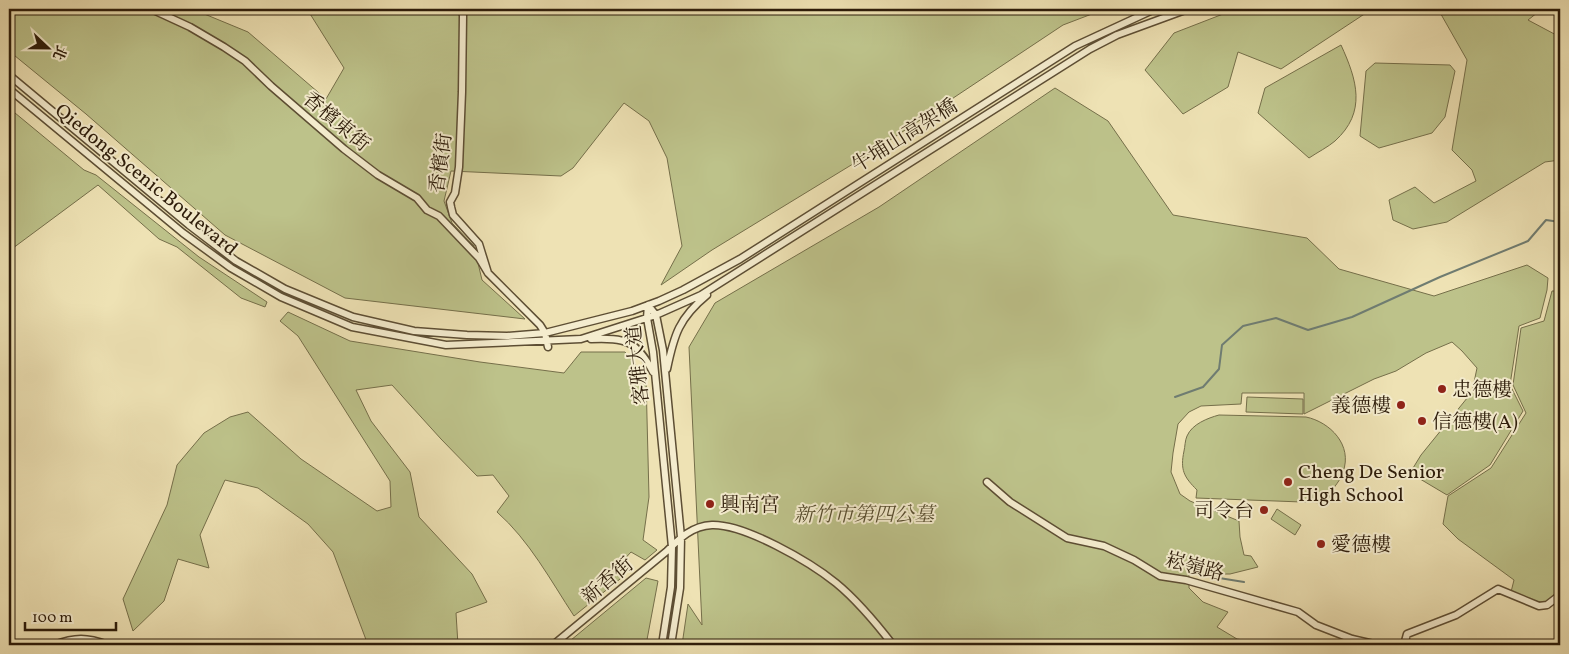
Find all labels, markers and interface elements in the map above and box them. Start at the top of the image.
north arrow [22,22,72,72]
text: 北 [47,42,70,62]
street label: 香檳東街 [296,86,375,159]
street label: 牛埔山高架橋 [847,93,963,180]
street label: Qiedong Scenic Boulevard [48,98,243,263]
street label: 香檳街 [424,132,460,195]
street label: 客雅大道 [621,324,657,406]
place label: 忠德樓 [1452,377,1512,405]
marker: 忠德樓 [1436,383,1448,395]
place label: 義德樓 [1331,393,1391,421]
marker: 義德樓 [1395,399,1407,411]
place label: 信德樓(A) [1432,409,1518,437]
marker: 信德樓(A) [1416,415,1428,427]
place label: Cheng De Senior High School [1298,459,1444,510]
marker: Cheng De Senior High School [1282,476,1294,488]
place label: 興南宮 [720,492,780,520]
marker: 興南宮 [704,498,716,510]
place label: 司令台 [1194,498,1254,526]
park label: 新竹市第四公墓 [794,502,937,530]
marker: 司令台 [1258,504,1270,516]
place label: 愛德樓 [1331,532,1391,560]
marker: 愛德樓 [1315,538,1327,550]
street label: 崧嶺路 [1162,547,1227,589]
street label: 新香街 [576,552,640,612]
scale bar [25,599,116,631]
text: 100 m [32,608,72,629]

